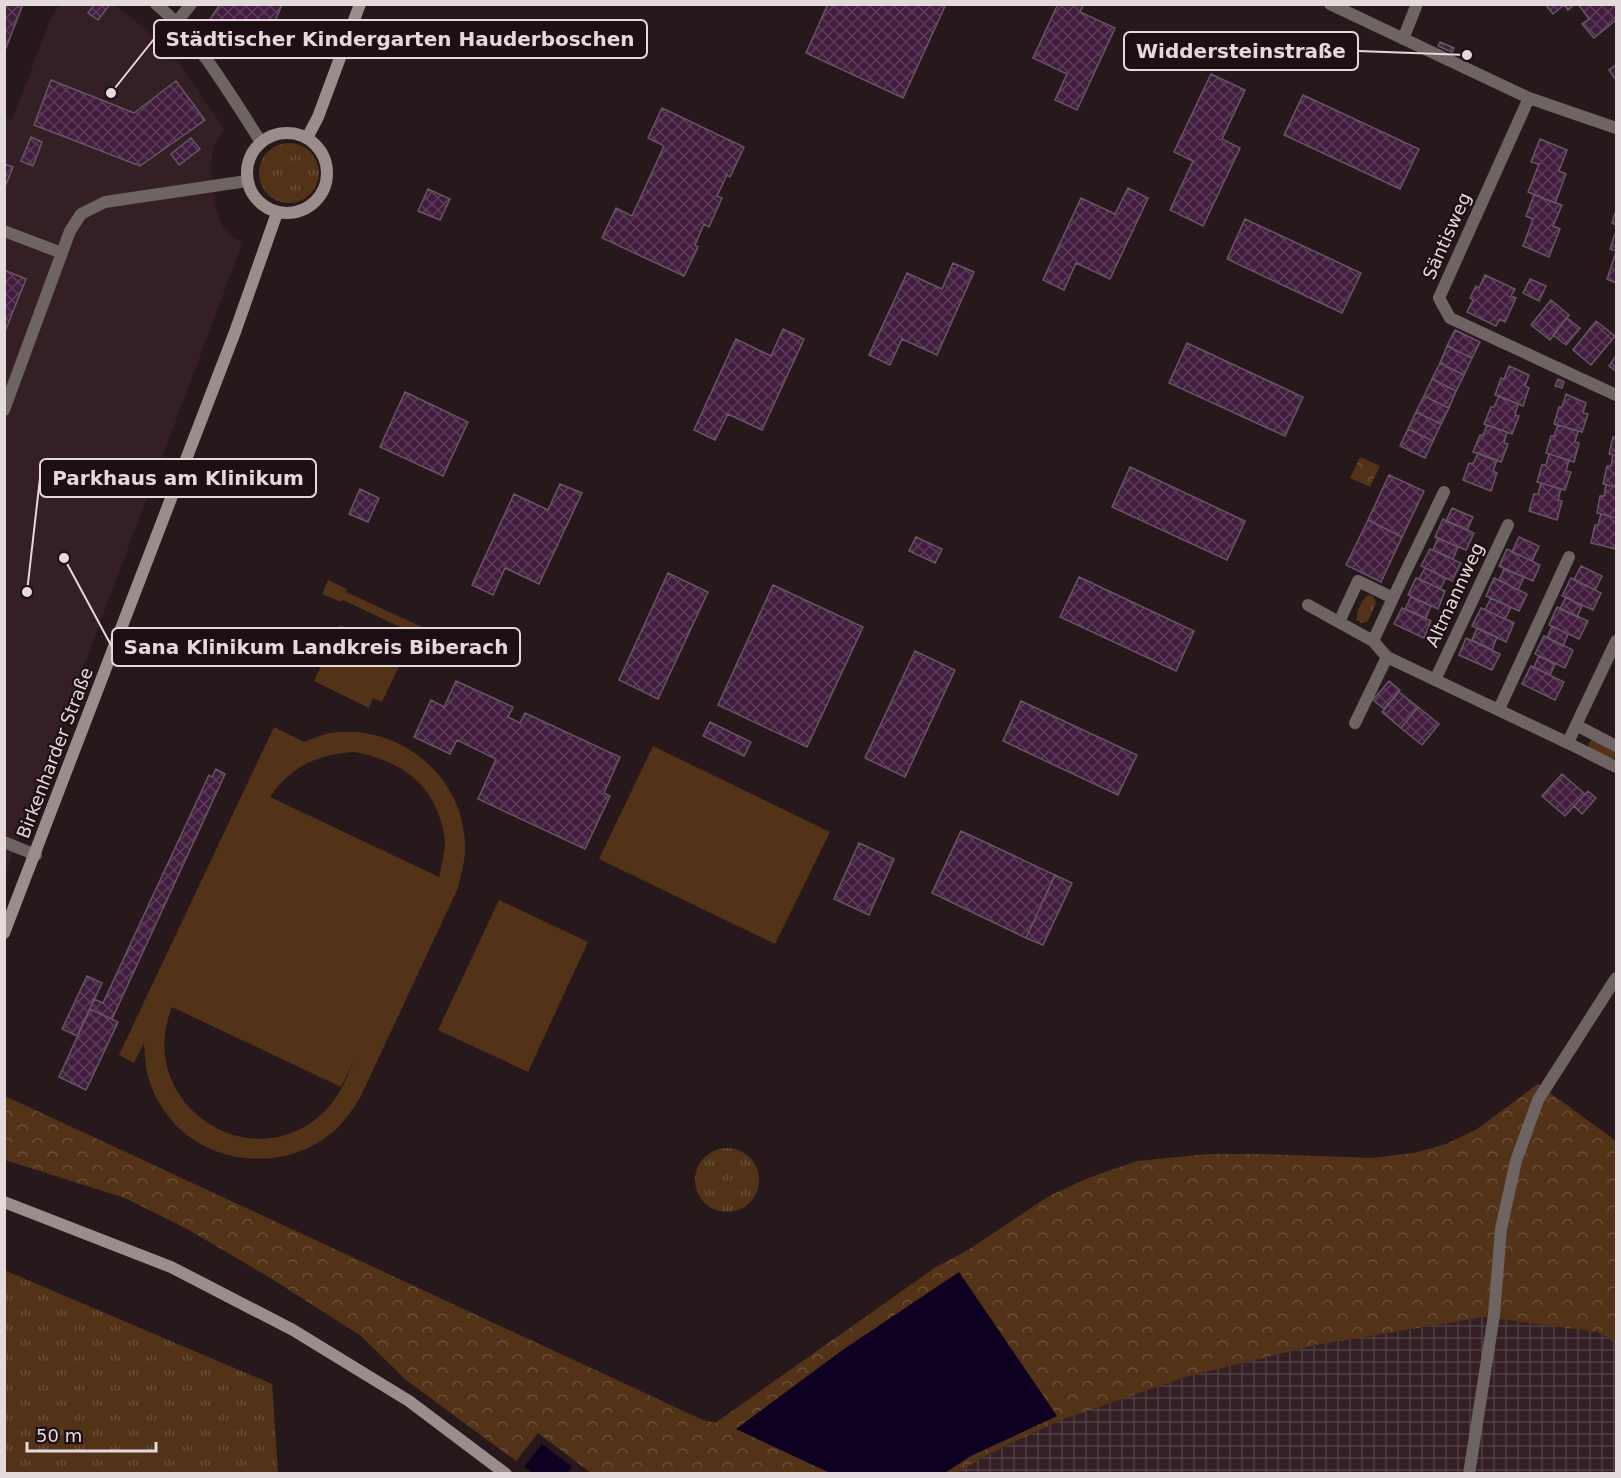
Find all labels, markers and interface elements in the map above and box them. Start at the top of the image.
callout: Städtischer Kindergarten Hauderboschen [154,20,647,58]
text: Städtischer Kindergarten Hauderboschen [166,27,635,51]
callout: Widdersteinstraße [1124,32,1358,70]
text: Widdersteinstraße [1136,39,1346,63]
street label: Säntisweg [1418,189,1475,282]
callout: Parkhaus am Klinikum [40,459,316,497]
text: Parkhaus am Klinikum [52,466,304,490]
street label: Altmannweg [1421,539,1488,650]
callout: Sana Klinikum Landkreis Biberach [112,628,520,666]
text: Sana Klinikum Landkreis Biberach [124,635,508,659]
street label: Birkenharder Straße [12,664,97,841]
scale bar [27,1415,156,1453]
text: 50 m [36,1425,82,1446]

